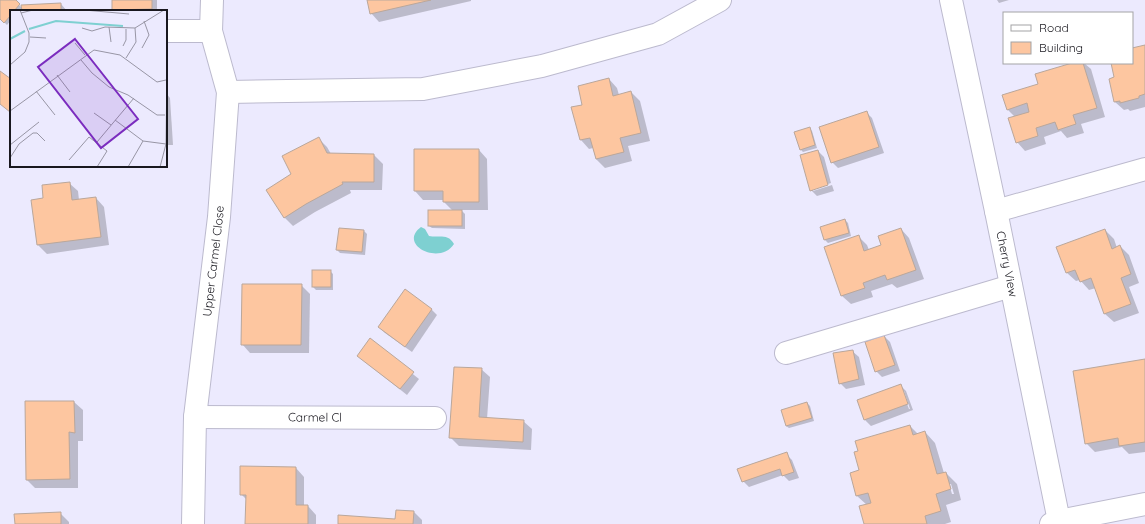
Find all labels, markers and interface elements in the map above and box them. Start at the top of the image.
inset map [10,10,167,167]
legend [1003,12,1133,64]
text: Road [1039,20,1069,35]
text: Building [1039,40,1083,55]
street label: Upper Carmel Close [199,205,227,317]
street label: Cherry View [993,230,1021,298]
street label: Carmel Cl [288,409,342,425]

